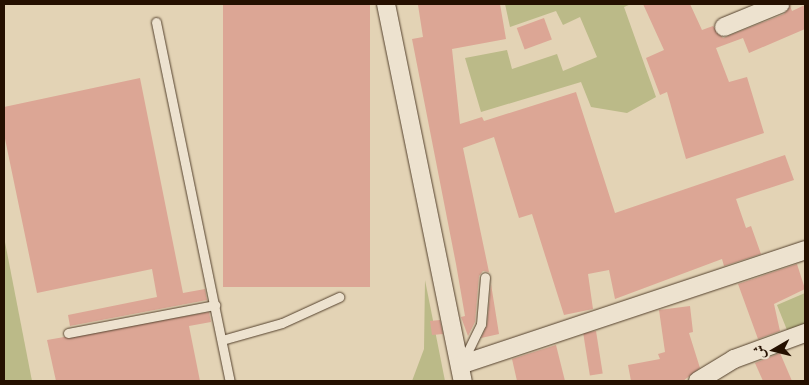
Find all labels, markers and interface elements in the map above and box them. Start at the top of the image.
north arrow [749,325,799,375]
text: ش [748,344,770,360]

